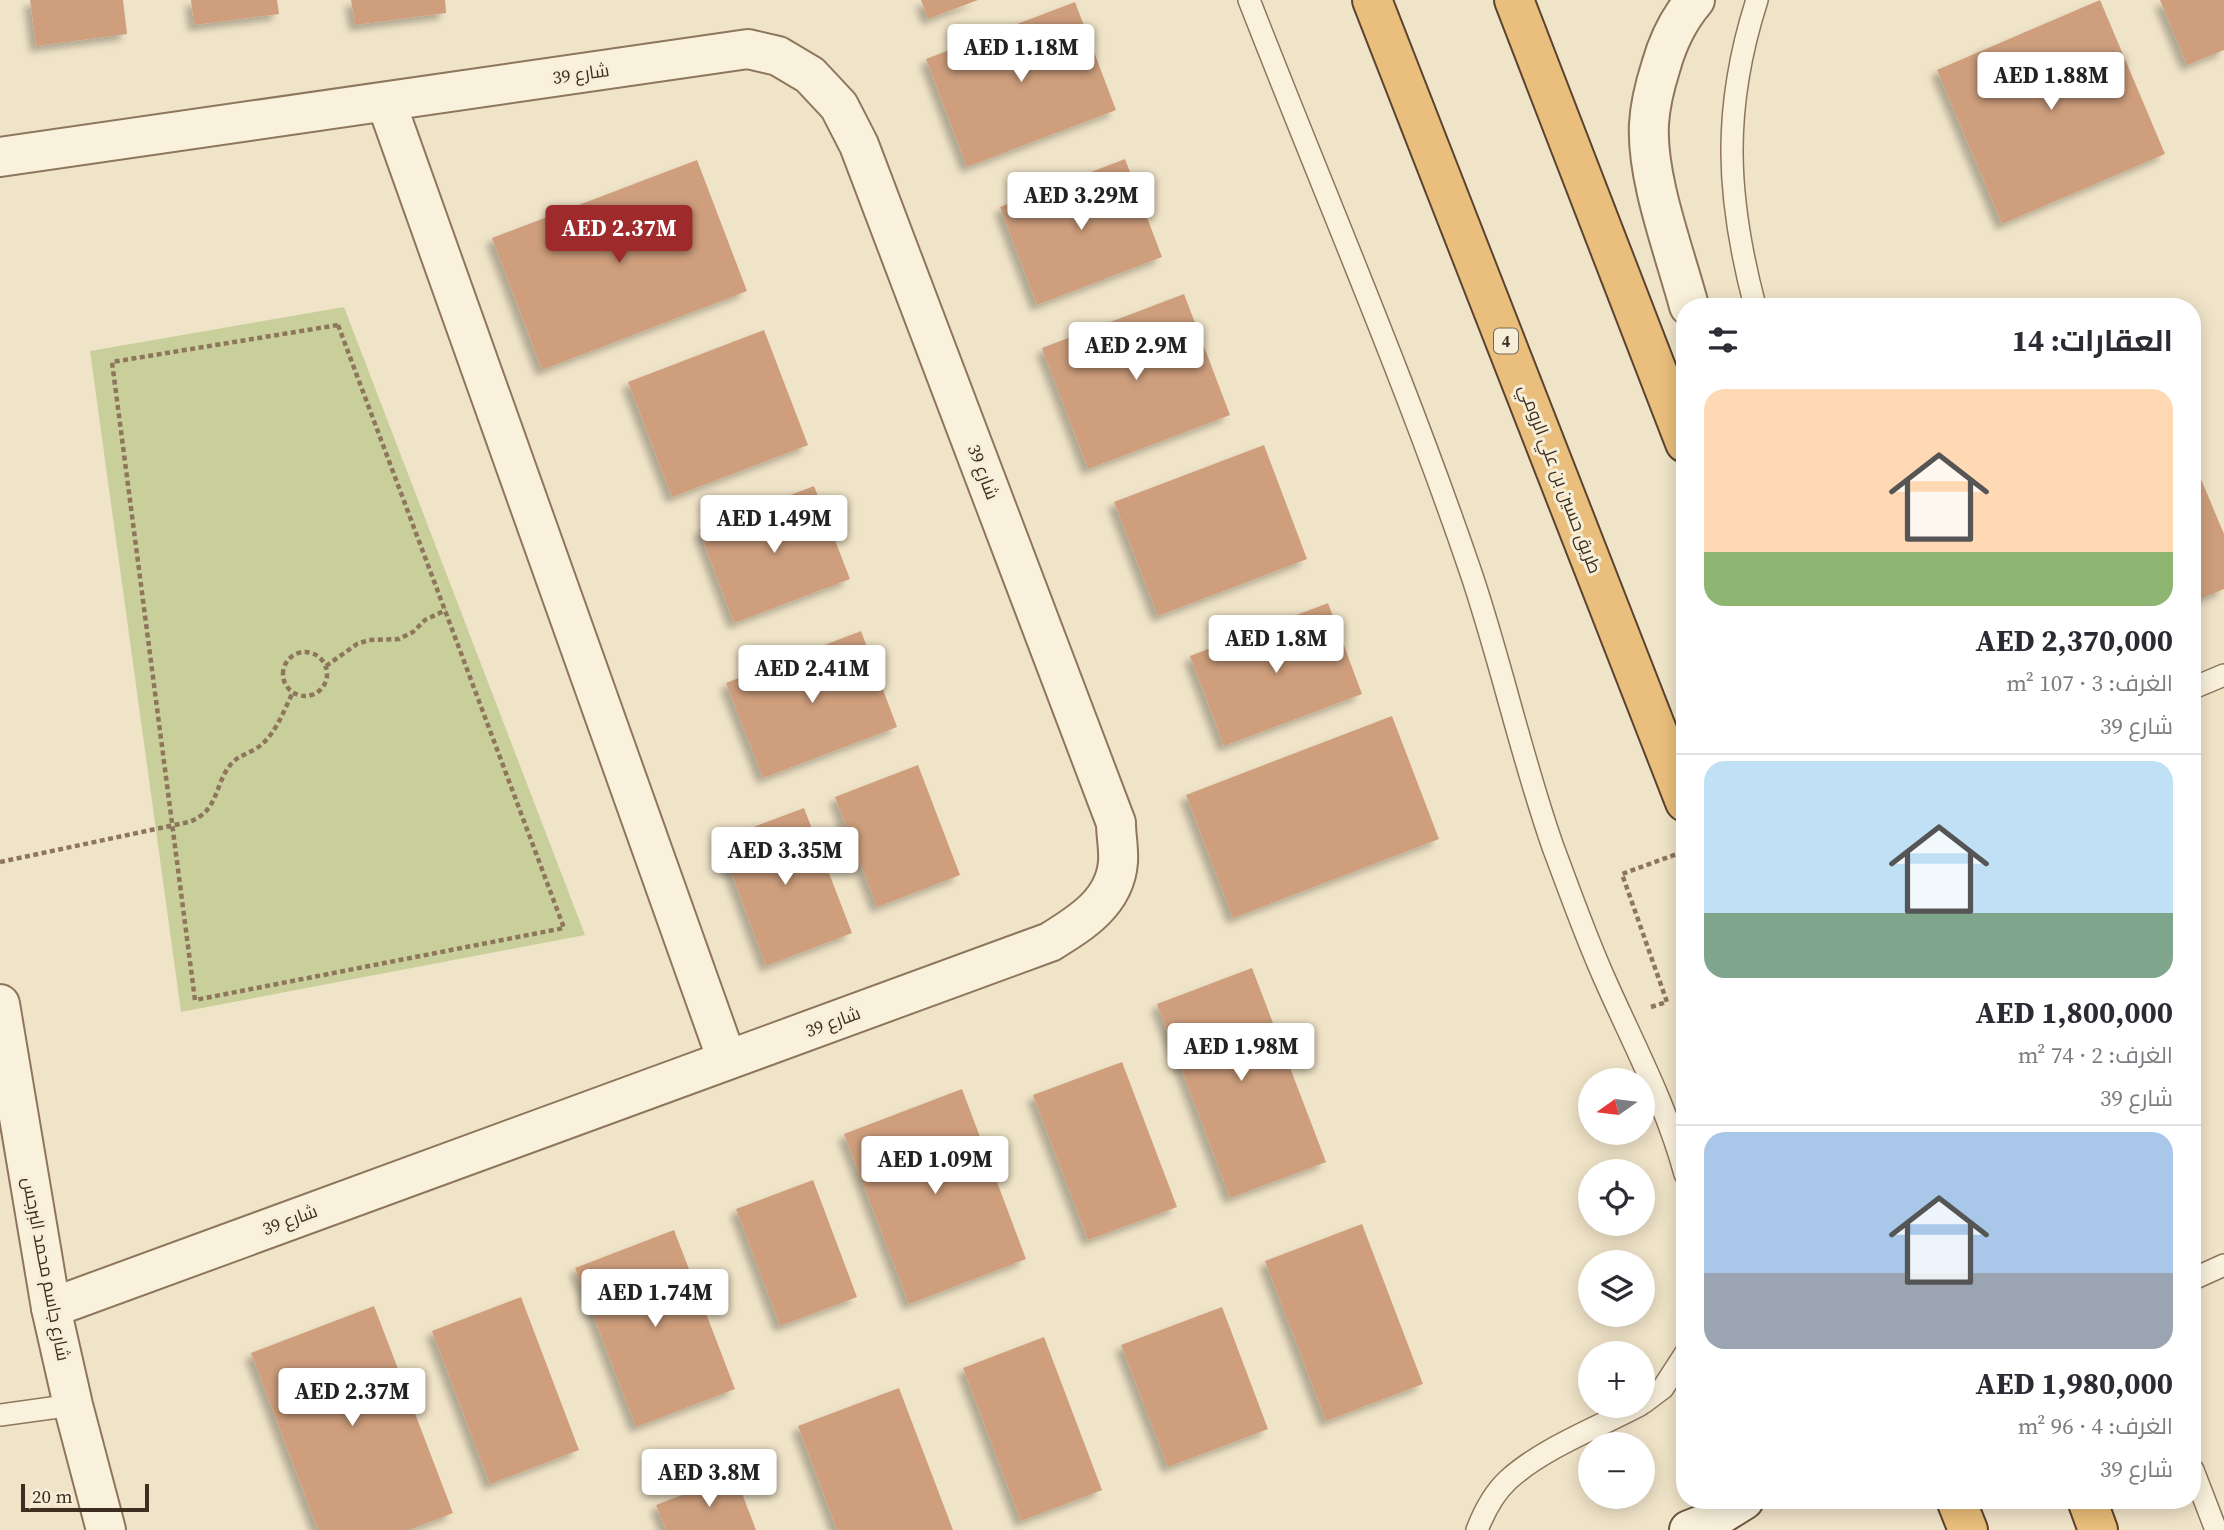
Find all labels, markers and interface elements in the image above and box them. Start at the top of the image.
pin: AED 1.18M [941,24,1101,84]
text: AED 1.18M [963,31,1079,63]
pin: AED 1.88M [1971,52,2131,112]
street label: شارع 39 [551,57,611,90]
text: AED 1.88M [1993,59,2109,91]
pin: AED 3.29M [1001,173,1161,232]
text: AED 3.29M [1023,179,1139,211]
pin: AED 2.37M [539,205,699,265]
text: AED 2.37M [561,212,677,244]
text: العقارات: 14 [2012,320,2173,361]
icon: filters [1704,321,1742,359]
pin: AED 2.9M [1064,322,1208,382]
road number: 4 [1494,328,1518,354]
text: AED 2.9M [1085,329,1187,361]
street label: طريق حسين بن علي الرومي [1511,381,1608,578]
icon: home [1876,434,2002,560]
street label: شارع 39 [962,441,1005,503]
pin: AED 1.49M [694,496,854,555]
text: AED 1.49M [716,502,832,534]
pin: AED 1.8M [1204,616,1348,675]
text: AED 2,370,000 [1976,620,2173,661]
text: AED 1.8M [1225,622,1327,654]
pin: AED 2.41M [732,646,892,705]
text: AED 2.41M [754,652,870,684]
text: الغرف: 3 · 107 m² [2006,667,2173,699]
text: شارع 39 [2100,710,2173,742]
icon: home [1876,806,2002,932]
pin: AED 3.35M [705,828,865,887]
text: AED 3.35M [727,834,843,866]
text: AED 1,800,000 [1976,992,2173,1033]
street label: شارع 39 [802,1000,864,1043]
pin: AED 1.98M [1161,1024,1321,1083]
text: AED 1.98M [1183,1030,1299,1062]
text: الغرف: 2 · 74 m² [2018,1039,2173,1071]
north arrow [1578,1068,1656,1144]
map controls [1578,1068,1655,1509]
text: شارع 39 [2100,1082,2173,1114]
pin: AED 1.09M [855,1136,1015,1196]
text: AED 1.09M [877,1143,993,1175]
button: locate [1578,1159,1655,1236]
street label: شارع جاسم محمد البرجس [16,1175,77,1363]
icon: home [1876,1177,2002,1303]
street label: شارع 39 [259,1198,321,1241]
button: layers [1578,1250,1655,1327]
pin: AED 1.74M [575,1270,735,1329]
text: AED 1.74M [597,1276,713,1308]
button: + [1578,1341,1655,1418]
text: AED 1,980,000 [1976,1363,2173,1404]
pin: AED 2.37M [272,1368,432,1428]
text: AED 2.37M [294,1375,410,1407]
text: الغرف: 4 · 96 m² [2018,1410,2173,1442]
button: − [1578,1432,1655,1509]
pin: AED 3.8M [637,1450,781,1509]
text: شارع 39 [2100,1453,2173,1485]
text: AED 3.8M [658,1456,760,1488]
scale bar [21,1481,149,1513]
text: 20 m [32,1483,73,1509]

